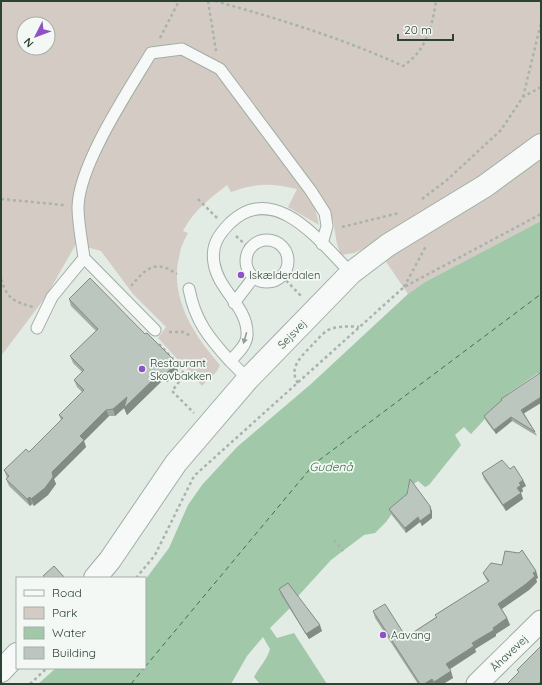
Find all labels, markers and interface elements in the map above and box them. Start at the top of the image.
north arrow [16,16,56,56]
scale bar [398,16,453,42]
text: 20 m [404,22,432,37]
text: N [21,35,36,50]
place label: Iskælderdalen [249,268,320,282]
marker: Iskælderdalen [236,270,246,280]
street label: Sejsvej [275,316,309,352]
one-way arrow [242,333,248,345]
place label: Restaurant Skovbakken [150,356,212,383]
marker: Restaurant Skovbakken [137,364,147,374]
water label: Gudenå [309,459,353,474]
legend [16,577,146,669]
text: Road [52,585,82,600]
text: Park [52,605,77,620]
text: Water [52,625,87,640]
place label: Aavang [391,628,431,642]
marker: Aavang [378,630,388,640]
street label: Åhavevej [487,632,531,674]
text: Building [52,645,96,660]

